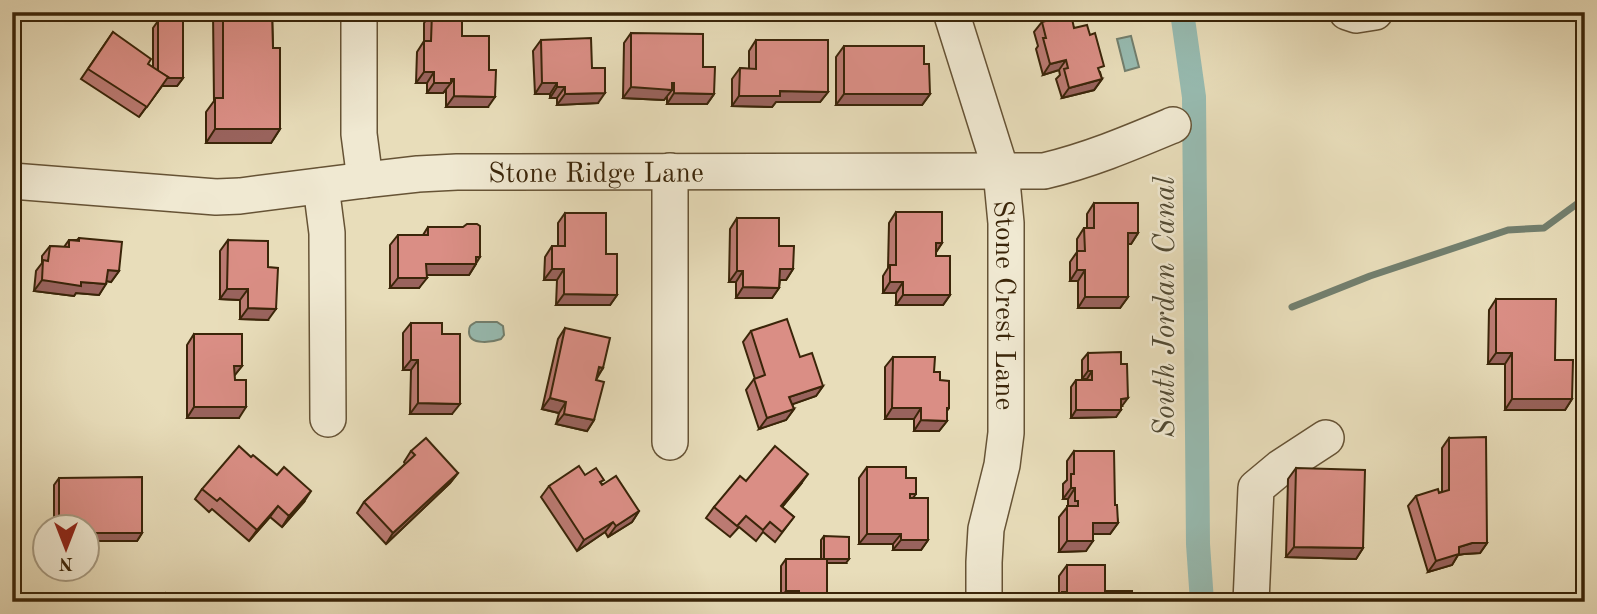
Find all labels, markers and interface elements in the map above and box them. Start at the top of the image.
street label: Stone Ridge Lane [488,161,704,189]
water label: South Jordan Canal [1151,176,1181,438]
street label: Stone Crest Lane [987,199,1017,410]
north arrow [32,512,102,582]
text: N [58,553,73,572]

